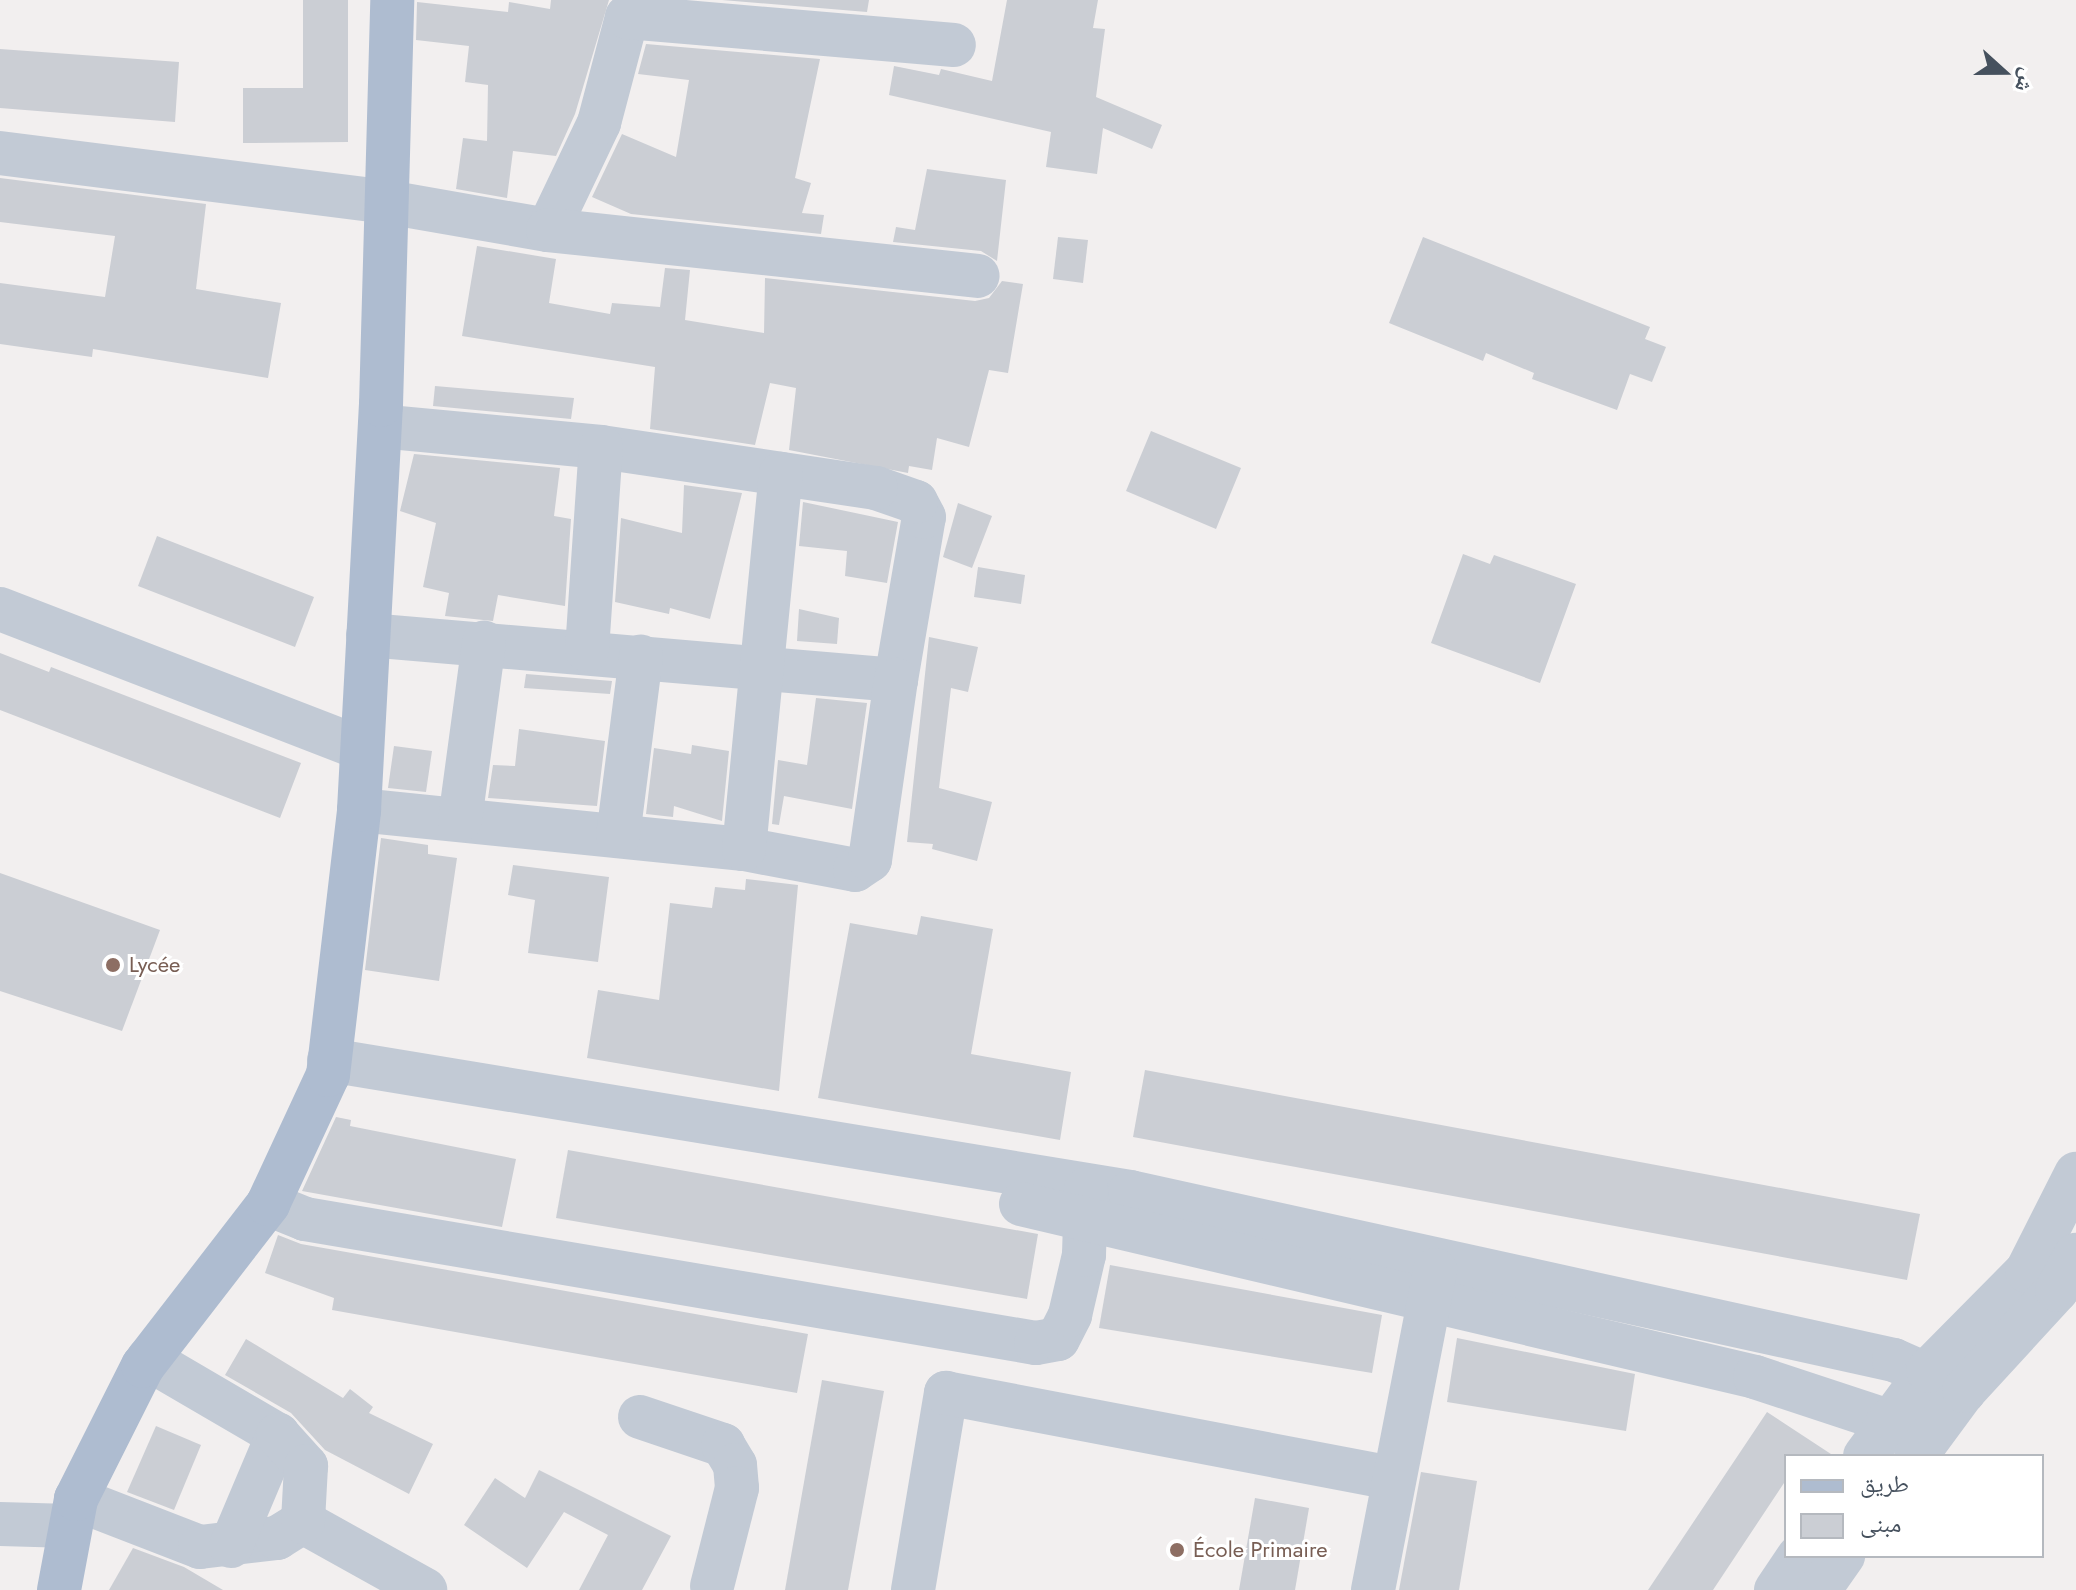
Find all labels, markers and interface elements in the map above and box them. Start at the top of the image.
north arrow [1964,32,2044,112]
text: ش [2007,64,2046,97]
place label: Lycée [129,952,180,978]
marker: Lycée [104,956,122,974]
legend [1784,1454,2044,1558]
text: طريق [1860,1466,1909,1501]
text: مبنى [1860,1506,1901,1541]
place label: École Primaire [1193,1537,1328,1563]
marker: École Primaire [1168,1541,1186,1559]

